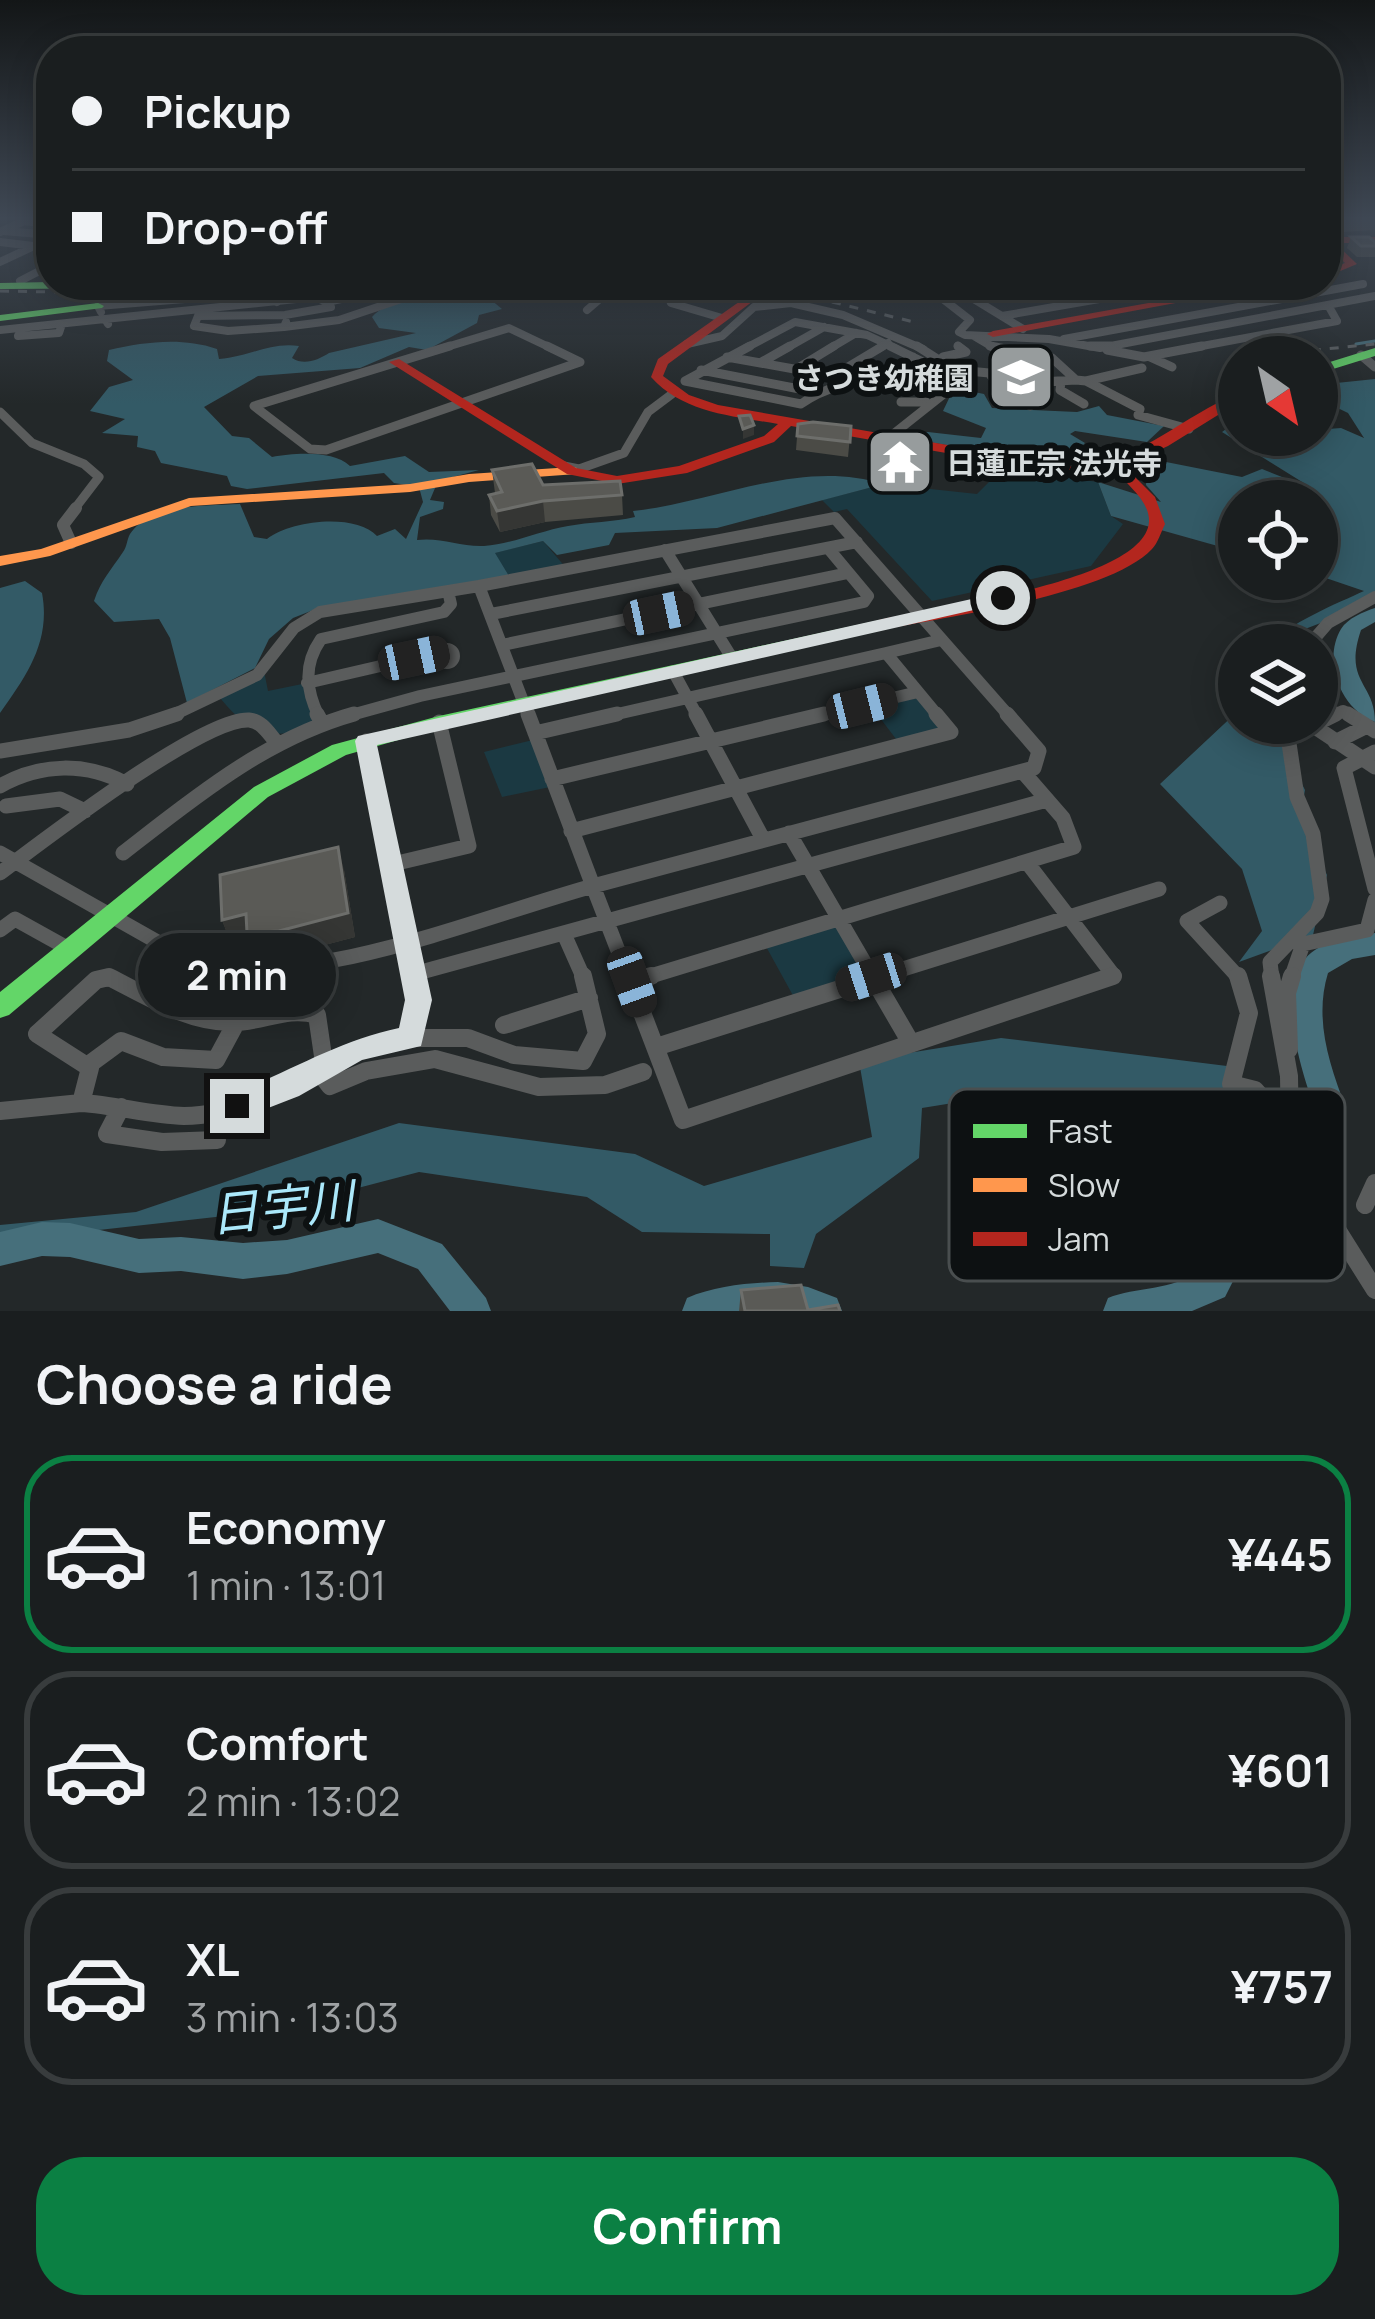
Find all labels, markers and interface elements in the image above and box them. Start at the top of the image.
text: Pickup [144,80,291,142]
text: Drop-off [144,196,327,258]
north arrow [1218,336,1338,456]
map controls [1218,336,1338,744]
school or university icon: さつき幼稚園 [986,342,1056,412]
place label: さつき幼稚園 [794,357,974,398]
temple icon: 日蓮正宗 法光寺 [865,427,935,497]
place label: 日蓮正宗 法光寺 [946,442,1162,483]
button: locate [1218,480,1338,600]
route start [976,571,1030,625]
car [620,588,698,638]
button: layers [1218,624,1338,744]
car [375,633,453,683]
car [823,680,901,732]
callout: 2 min [138,932,336,1016]
car [603,942,661,1022]
text: 2 min [186,948,288,1002]
car [831,949,911,1005]
route end [210,1079,264,1133]
legend [949,1089,1345,1281]
text: Fast [1048,1108,1113,1153]
text: Slow [1048,1162,1120,1207]
water label: 日宇川 [207,1166,362,1246]
text: Jam [1048,1216,1110,1261]
text: Choose a ride [36,1346,393,1420]
text: Economy [186,1496,386,1558]
icon: car [42,1500,150,1608]
text: ¥445 [1228,1523,1333,1585]
text: 1 min · 13:01 [186,1558,386,1612]
text: Comfort [186,1712,369,1774]
icon: car [42,1716,150,1824]
text: ¥601 [1228,1739,1333,1801]
text: 2 min · 13:02 [186,1774,400,1828]
text: XL [186,1928,240,1990]
icon: car [42,1932,150,2040]
text: ¥757 [1231,1955,1333,2017]
text: 3 min · 13:03 [186,1990,399,2044]
button: Confirm [36,2157,1339,2295]

